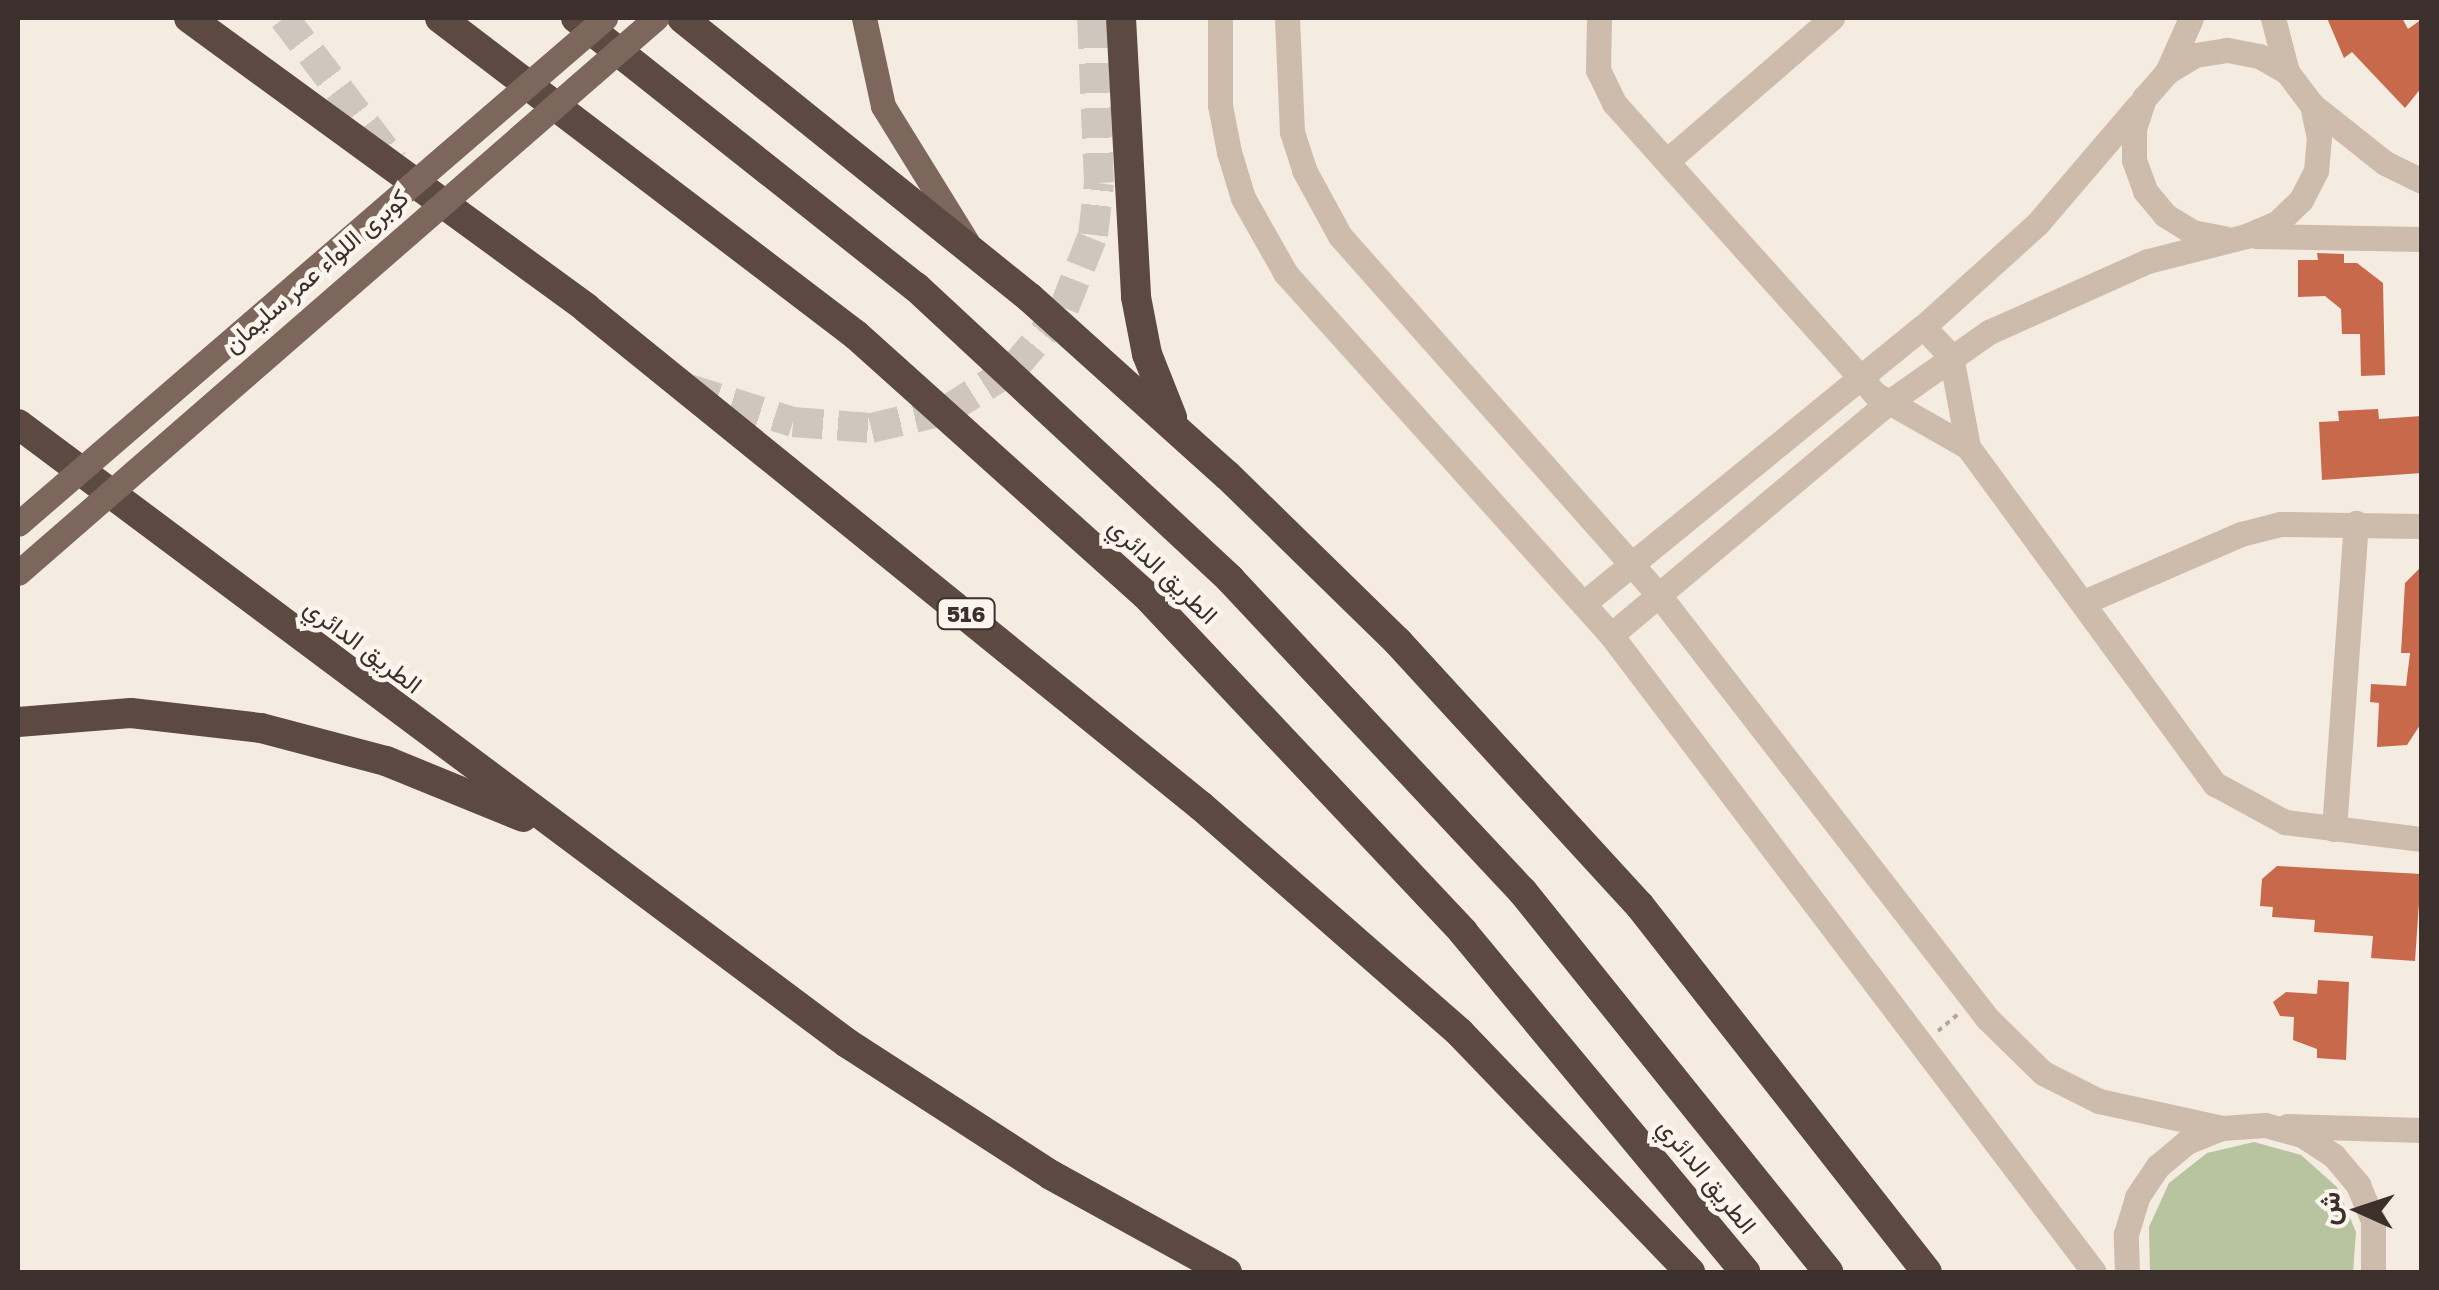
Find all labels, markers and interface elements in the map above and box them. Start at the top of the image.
street label: كوبرى اللواء عمر سليمان [217,183,415,359]
street label: الطريق الدائري [1102,512,1224,630]
street label: الطريق الدائري [298,592,428,700]
road number: 516 [936,597,996,631]
street label: الطريق الدائري [1651,1112,1763,1240]
north arrow [2309,1160,2409,1260]
text: ش [2311,1191,2346,1226]

